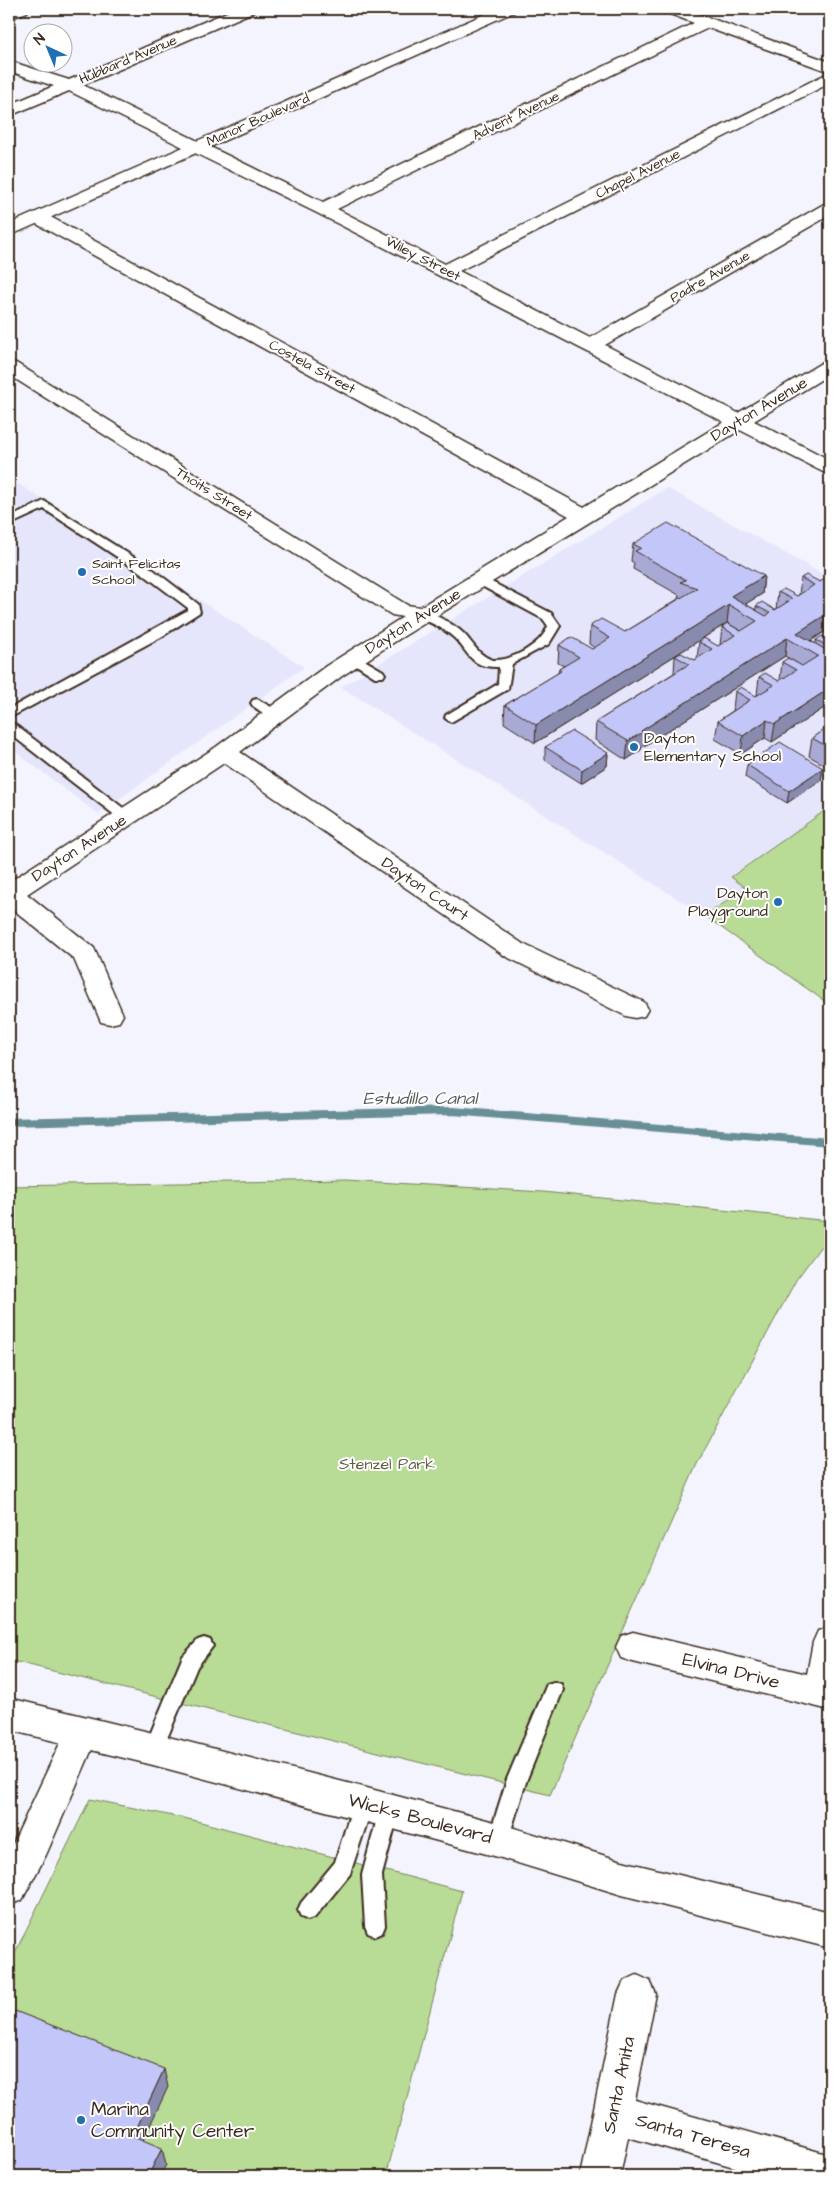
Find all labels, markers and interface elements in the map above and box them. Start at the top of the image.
north arrow [22,22,72,72]
text: N [30,29,50,50]
street label: Hubbard Avenue [76,30,180,90]
street label: Advent Avenue [469,86,563,146]
street label: Manor Boulevard [203,88,313,152]
street label: Chapel Avenue [592,144,684,204]
street label: Wiley Street [382,232,464,287]
street label: Padre Avenue [666,246,754,308]
street label: Costela Street [265,335,359,399]
street label: Dayton Avenue [707,371,812,447]
street label: Thoits Street [172,462,257,526]
place label: Saint Felicitas School [92,554,181,590]
marker: Saint Felicitas School [76,566,88,578]
street label: Dayton Avenue [361,583,466,660]
place label: Dayton Elementary School [644,727,781,768]
marker: Dayton Elementary School [628,741,640,753]
street label: Dayton Avenue [27,809,132,888]
street label: Dayton Court [376,852,473,927]
place label: Dayton Playground [688,882,768,923]
marker: Dayton Playground [772,896,784,908]
water label: Estudillo Canal [363,1086,479,1111]
park label: Stenzel Park [339,1453,435,1475]
street label: Elvina Drive [679,1646,783,1696]
street label: Wicks Boulevard [345,1787,495,1851]
street label: Santa Anita [596,2034,642,2136]
place label: Marina Community Center [91,2096,255,2146]
street label: Santa Teresa [632,2107,754,2165]
marker: Marina Community Center [75,2114,87,2126]

